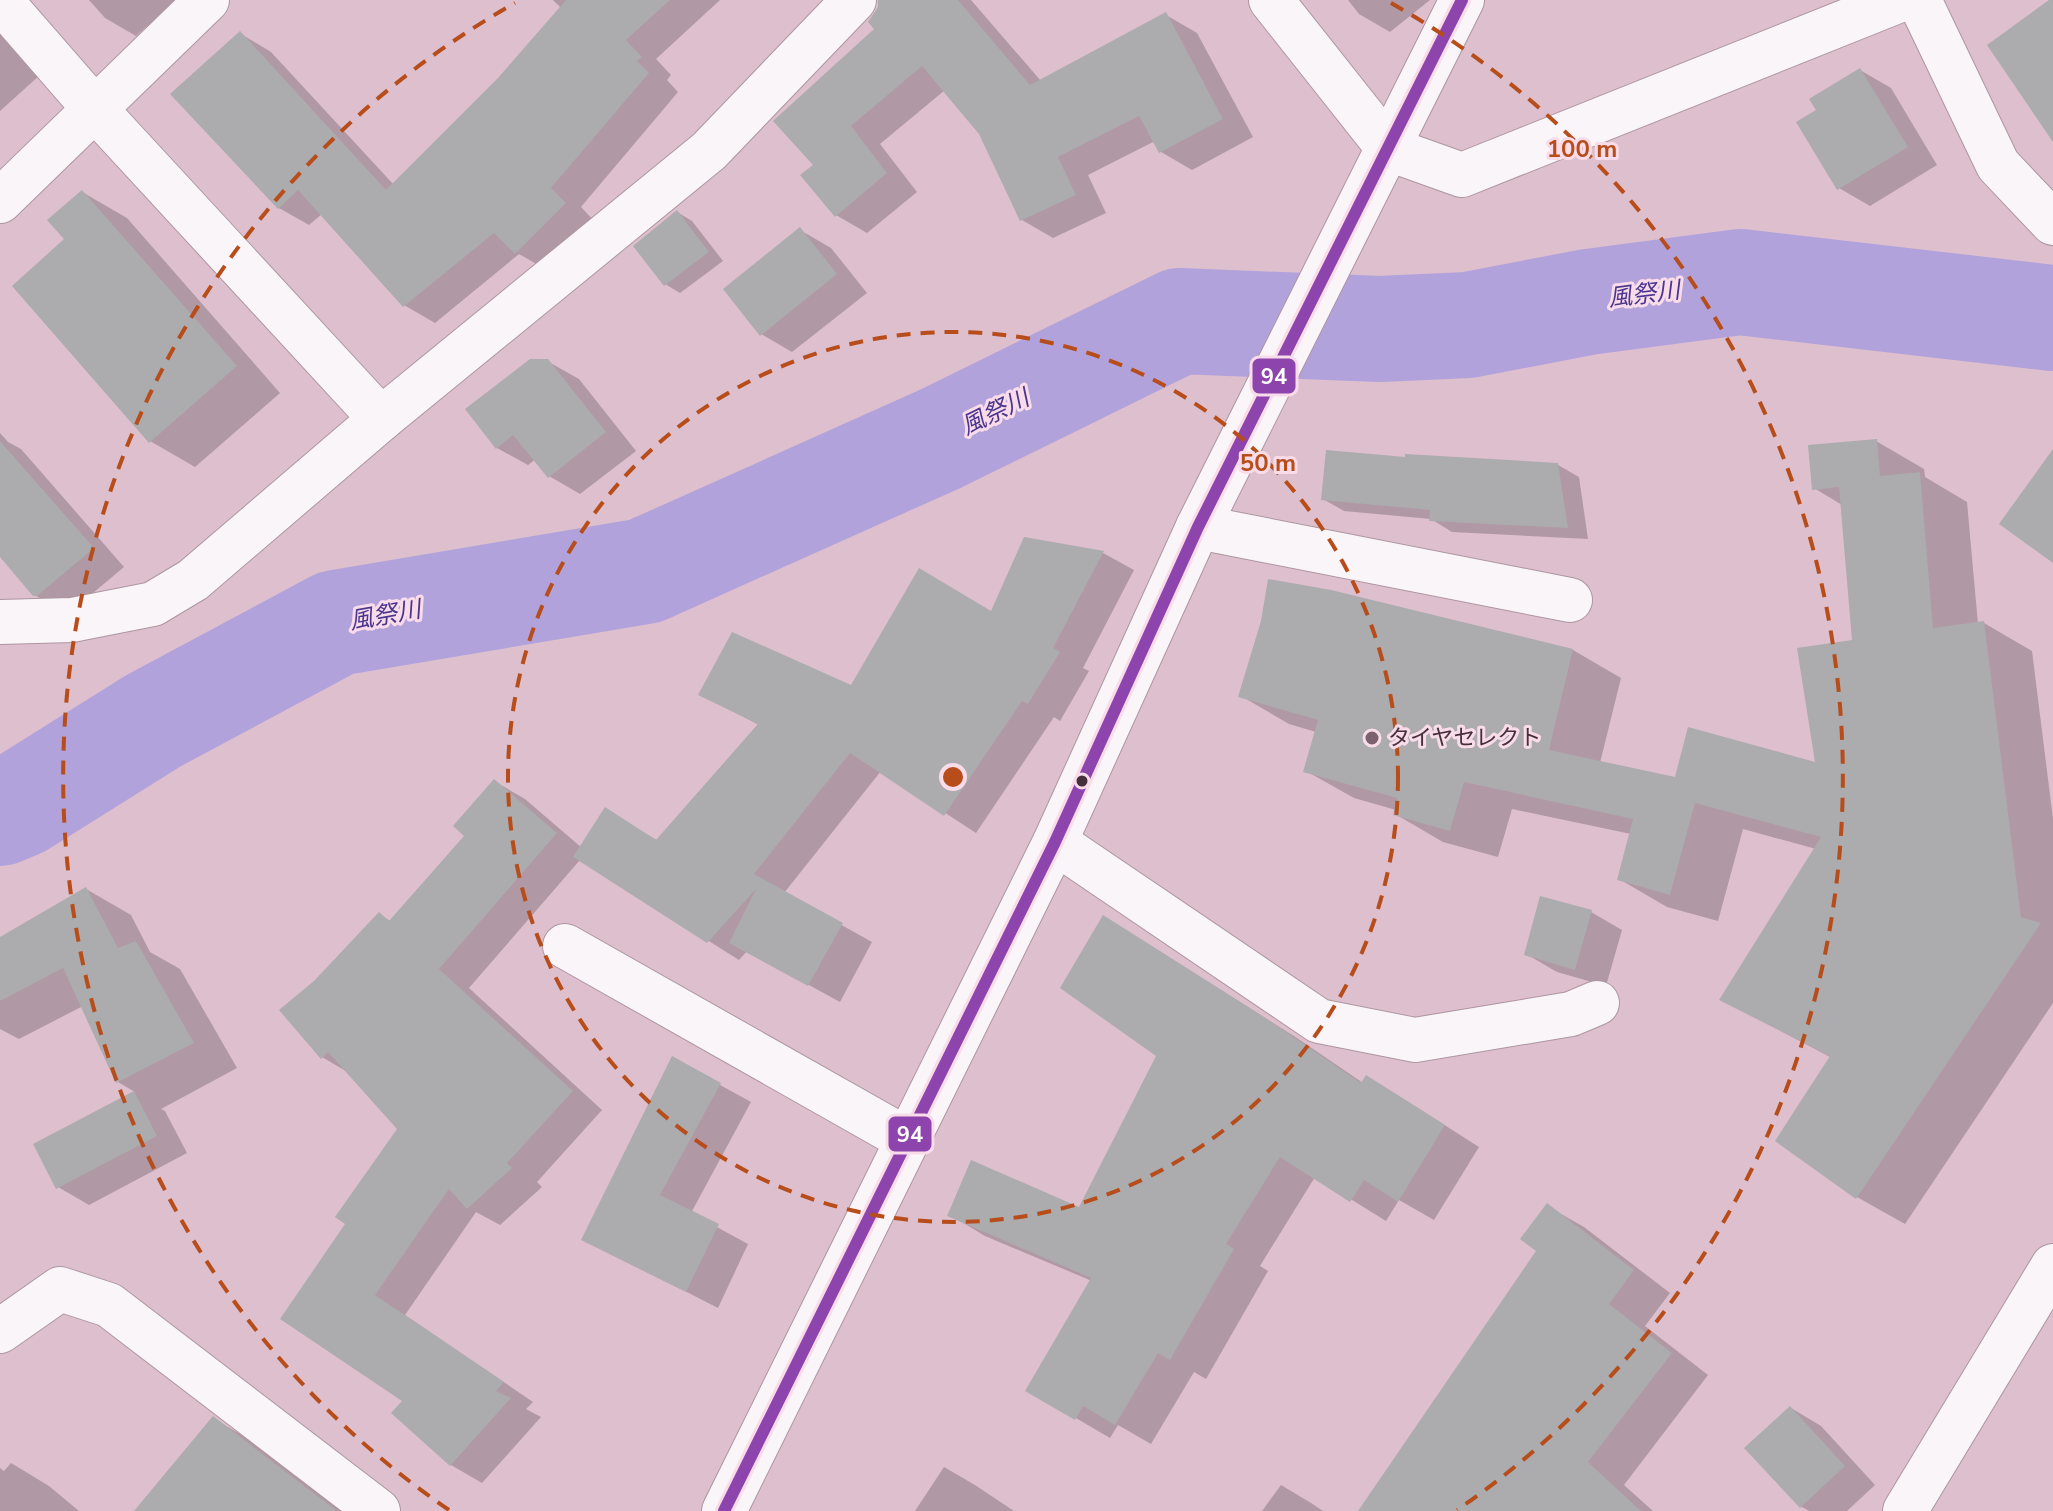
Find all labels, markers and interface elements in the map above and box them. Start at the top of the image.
text: 100 m [1547,133,1617,165]
water label: 風祭川 [1606,273,1685,314]
line badge: 94 [1251,357,1297,395]
text: 94 [1261,362,1287,392]
water label: 風祭川 [956,381,1037,442]
text: 50 m [1240,447,1296,479]
water label: 風祭川 [347,592,426,637]
place label: タイヤセレクト [1388,723,1541,753]
marker: タイヤセレクト [1363,729,1381,747]
centre of rings [939,763,967,791]
unlabelled marker [1074,773,1090,789]
line badge: 94 [887,1115,933,1153]
text: 94 [897,1120,923,1150]

